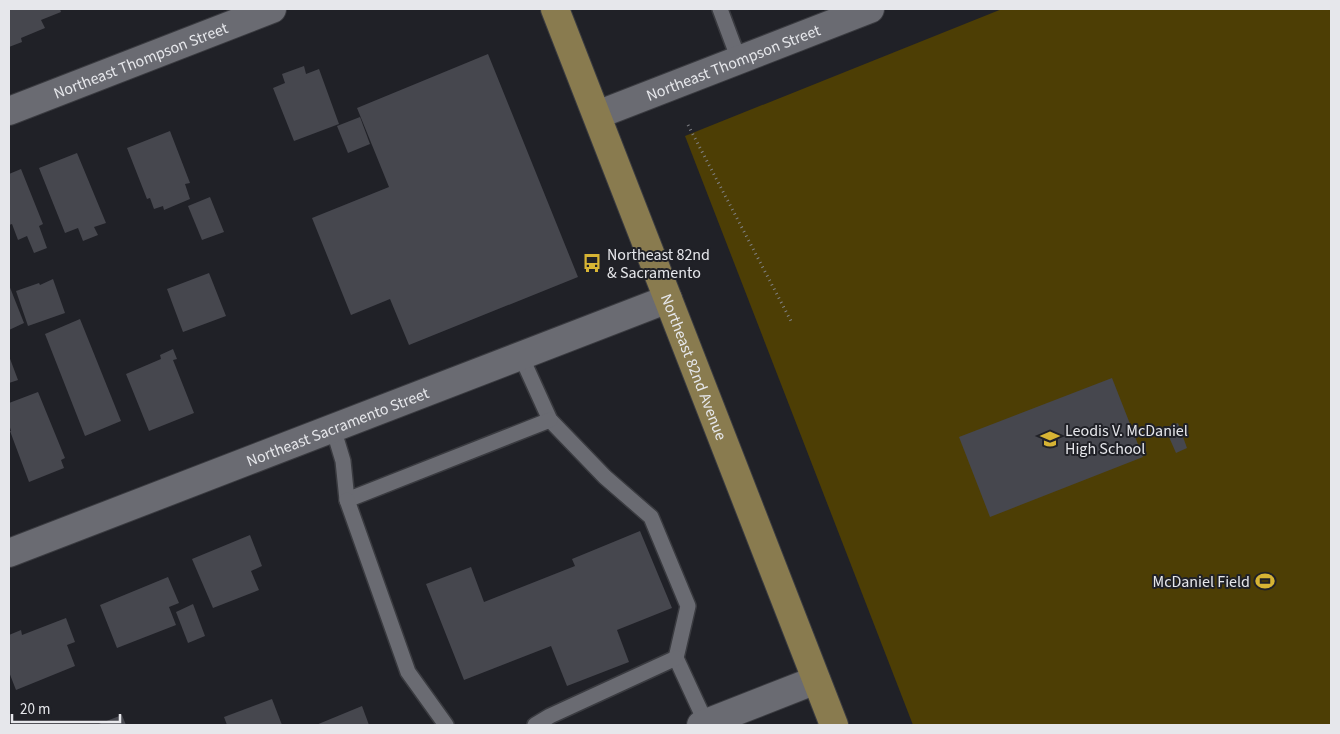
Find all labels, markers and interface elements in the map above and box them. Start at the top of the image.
street label: Northeast Thompson Street [51,17,232,105]
street label: Northeast Thompson Street [643,19,824,107]
place label: Northeast 82nd & Sacramento [607,244,710,284]
bus stop icon: Northeast 82nd & Sacramento [581,252,603,274]
street label: Northeast 82nd Avenue [655,291,732,444]
street label: Northeast Sacramento Street [243,382,433,472]
place label: Leodis V. McDaniel High School [1065,420,1188,460]
school or university icon: Leodis V. McDaniel High School [1039,428,1061,450]
sports icon: McDaniel Field [1254,570,1276,592]
place label: McDaniel Field [1153,571,1250,593]
scale bar [12,692,120,724]
text: 20 m [20,699,50,720]

